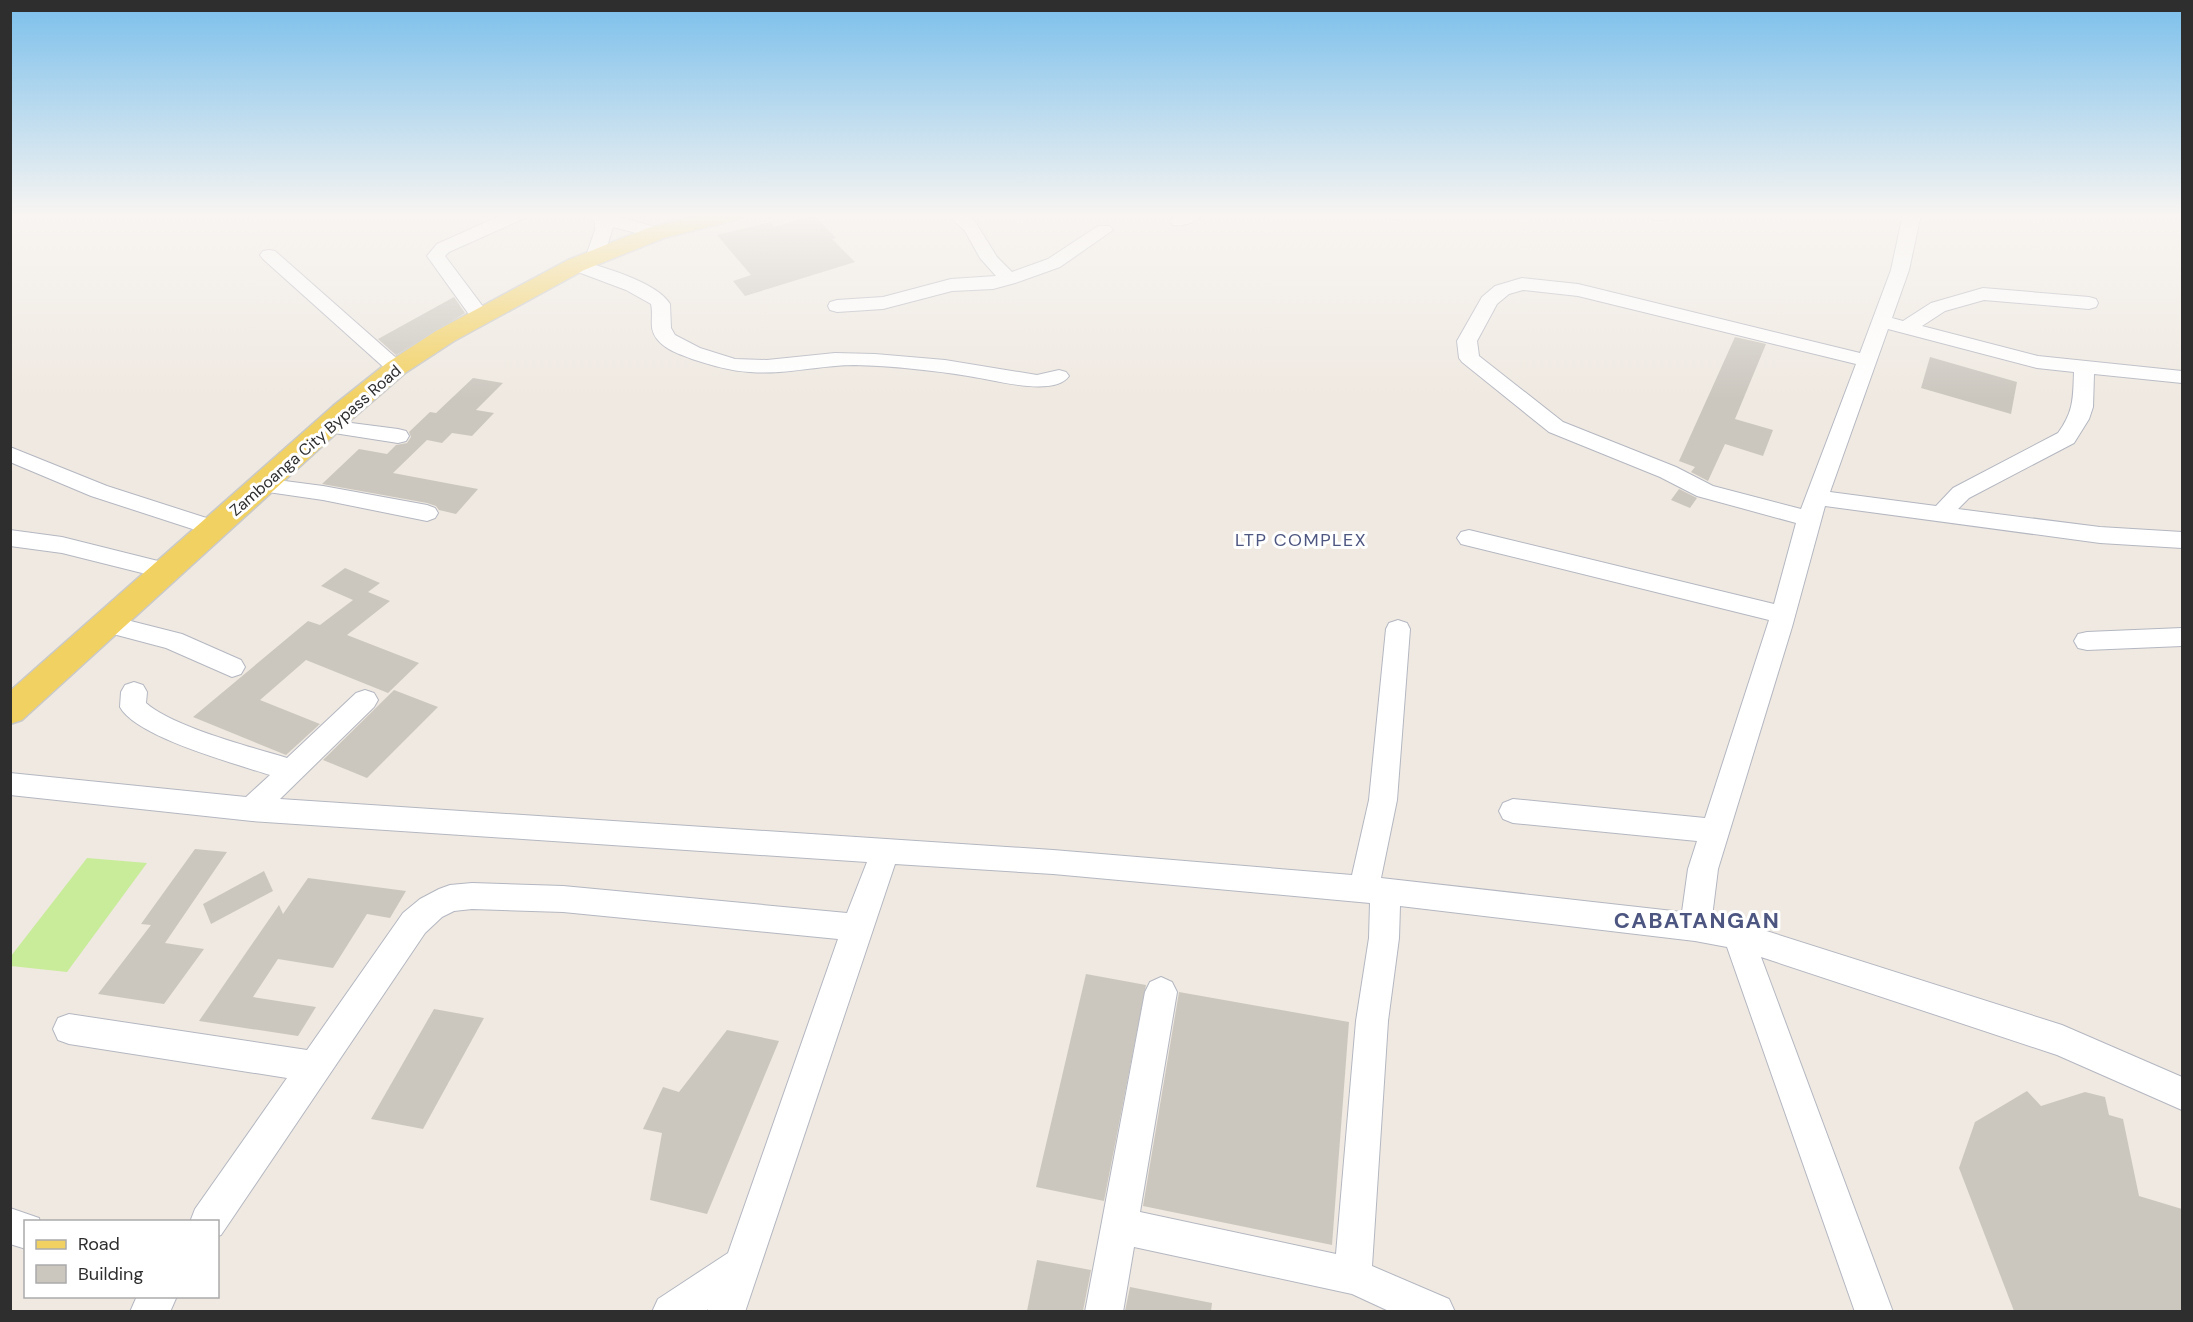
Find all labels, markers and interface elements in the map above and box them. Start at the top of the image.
street label: Zamboanga City Bypass Road [225,360,405,521]
district label: LTP COMPLEX [1235,528,1367,552]
district label: CABATANGAN [1614,906,1780,935]
legend [24,1220,219,1298]
text: Road [78,1232,120,1256]
text: Building [78,1262,143,1286]

